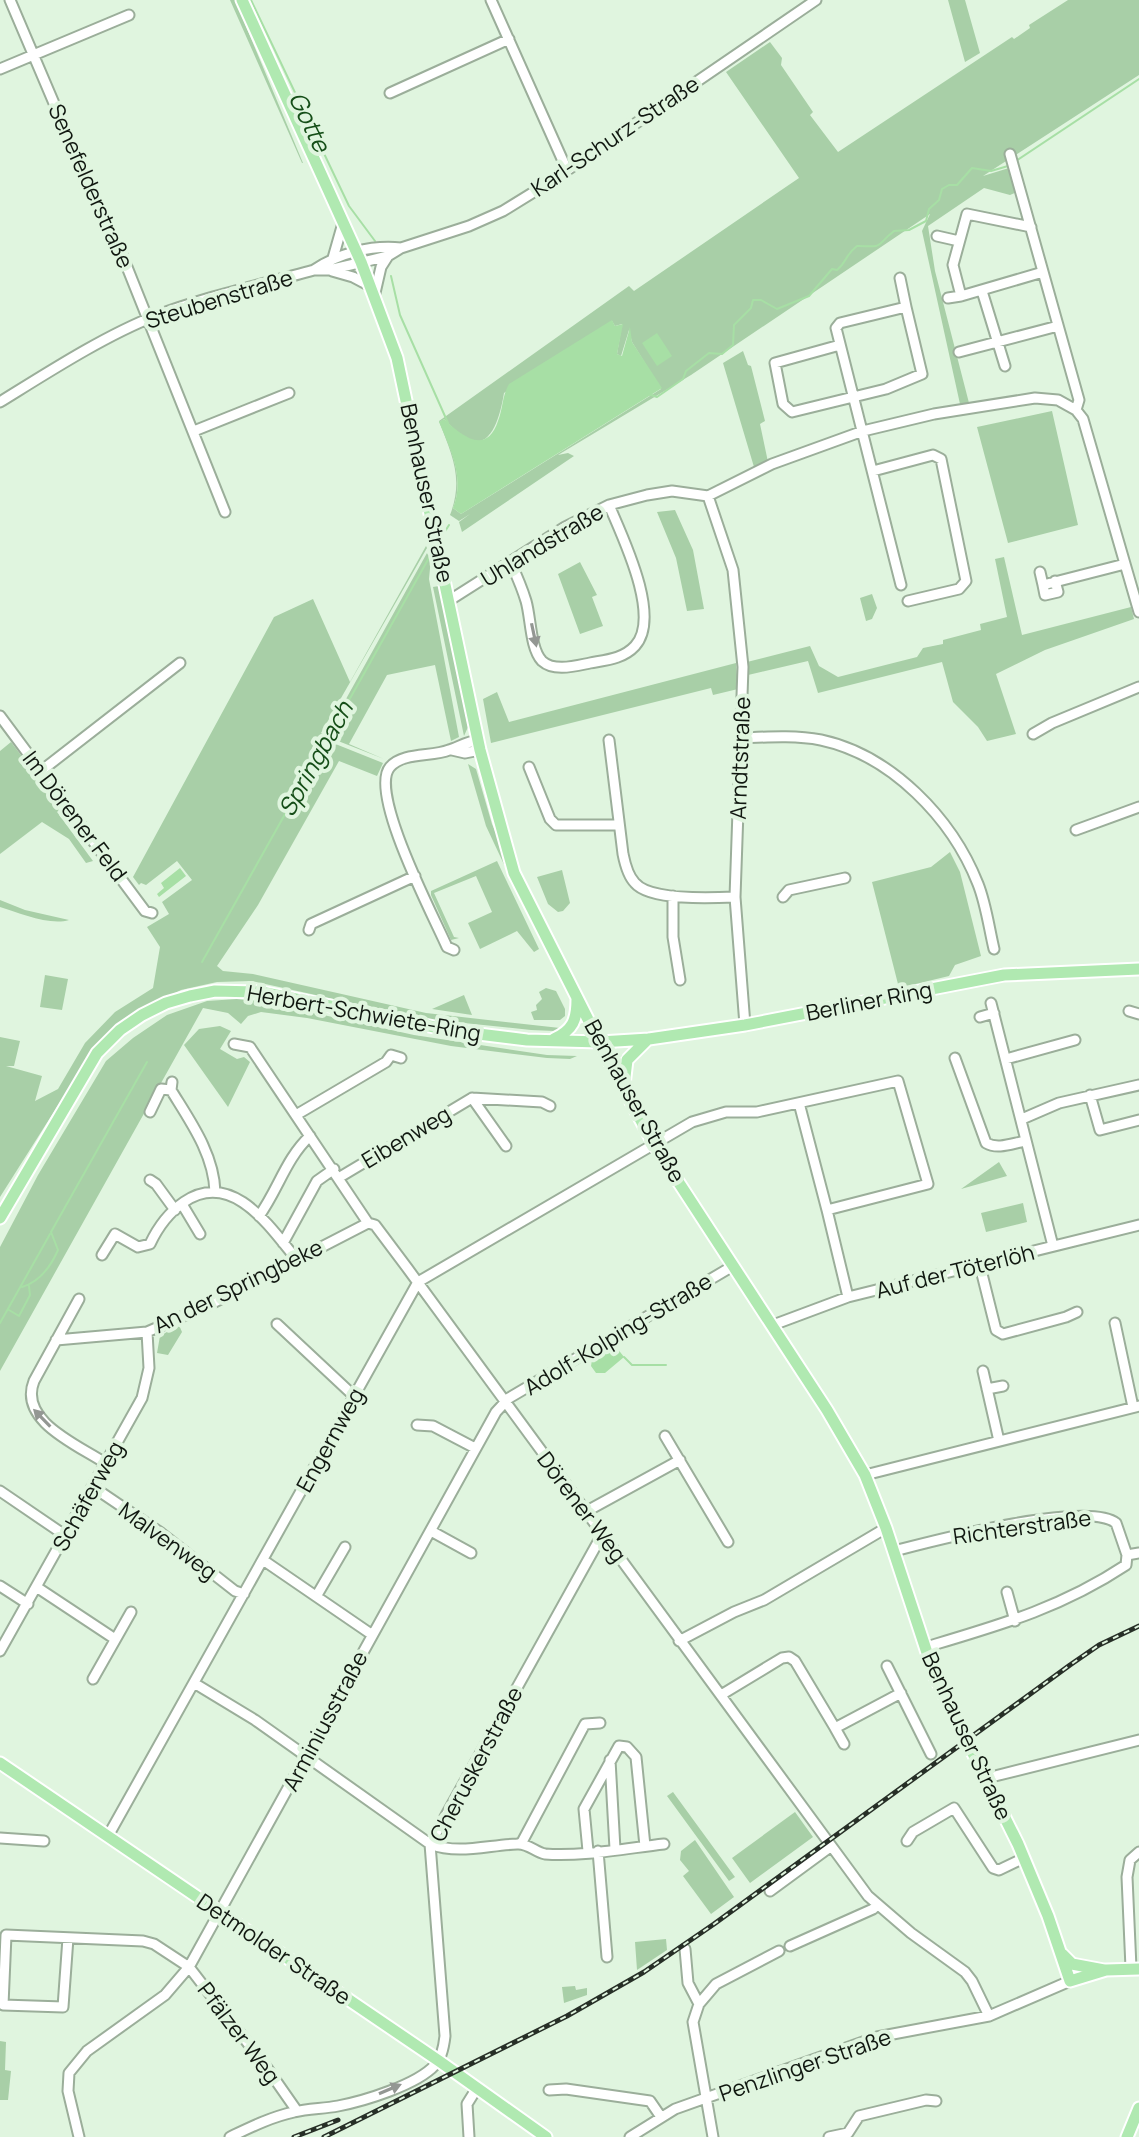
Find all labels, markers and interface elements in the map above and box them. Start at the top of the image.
street label: Karl-Schurz-Straße [525,69,705,203]
water label: Gotte [282,86,340,159]
street label: Senefelderstraße [41,99,141,273]
street label: Steubenstraße [142,262,296,336]
street label: Benhauser Straße [393,401,461,585]
street label: Uhlandstraße [475,497,609,593]
one-way arrow [528,623,540,648]
water label: Springbach [270,694,360,822]
street label: Arndtstraße [723,696,757,820]
street label: Im Dörener Feld [16,745,134,887]
street label: Berliner Ring [803,974,935,1028]
street label: Herbert-Schwiete-Ring [245,978,483,1048]
street label: Benhauser Straße [578,1014,692,1188]
street label: Eibenweg [356,1099,456,1175]
street label: An der Springbeke [148,1232,328,1340]
street label: Auf der Töterlöh [873,1237,1037,1305]
street label: Adolf-Kolping-Straße [519,1266,718,1402]
street label: Engernweg [289,1383,371,1497]
one-way arrow [33,1409,52,1428]
street label: Schäferweg [45,1436,131,1556]
street label: Dörener Weg [530,1446,634,1568]
street label: Malvenweg [113,1495,223,1587]
street label: Richterstraße [951,1502,1093,1552]
street label: Arminiusstraße [275,1646,375,1796]
street label: Benhauser Straße [915,1647,1019,1825]
street label: Cheruskerstraße [423,1681,530,1847]
street label: Detmolder Straße [191,1886,357,2012]
street label: Pfälzer Weg [191,1976,287,2090]
street label: Penzlinger Straße [715,2021,895,2109]
one-way arrow [379,2083,402,2096]

